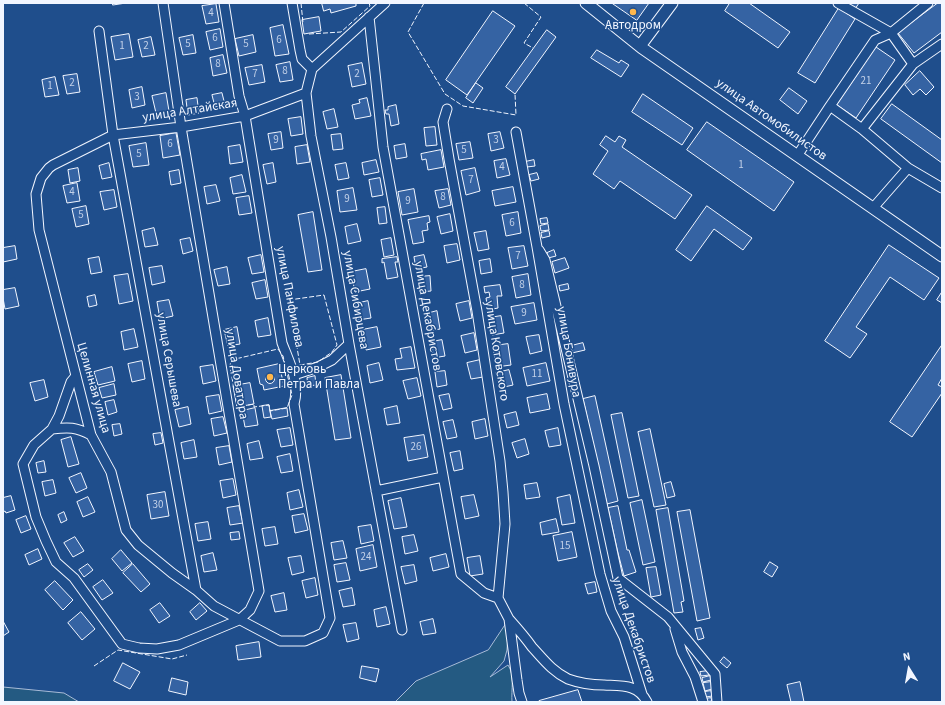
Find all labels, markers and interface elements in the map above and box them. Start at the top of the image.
house number: 4 [208,7,214,21]
marker: Автодром [628,7,638,17]
place label: Автодром [605,18,661,34]
house number: 6 [212,32,218,46]
house number: 6 [276,34,282,48]
house number: 5 [185,38,191,52]
house number: 5 [243,38,249,52]
house number: 1 [119,40,125,54]
house number: 2 [143,40,149,54]
house number: 8 [215,58,221,72]
house number: 8 [282,65,288,79]
house number: 7 [252,68,258,82]
house number: 2 [354,68,360,82]
house number: 21 [861,75,871,89]
street label: улица Автомобилистов [712,76,830,164]
house number: 2 [69,77,75,91]
house number: 1 [47,80,53,94]
house number: 3 [134,91,140,105]
street label: улица Алтайская [141,96,239,126]
house number: 9 [273,134,279,148]
house number: 3 [493,134,499,148]
house number: 6 [167,138,173,152]
house number: 5 [461,144,467,158]
house number: 5 [136,148,142,162]
house number: 1 [738,159,744,173]
house number: 4 [499,161,505,175]
house number: 7 [468,174,474,188]
house number: 4 [69,186,75,200]
house number: 8 [440,191,446,205]
house number: 9 [344,193,350,207]
house number: 9 [405,195,411,209]
house number: 5 [78,209,84,223]
house number: 6 [509,217,515,231]
street label: улица Панфилова [272,245,306,349]
street label: улица Сибирцева [339,249,371,351]
house number: 7 [515,250,521,264]
street label: улица Декабристов [410,260,444,372]
house number: 8 [519,279,525,293]
street label: улица Котовского [480,300,512,402]
street label: улица Бонивура [552,305,584,399]
house number: 9 [521,307,527,321]
street label: улица Серышева [152,311,184,409]
street label: улица Доватора [221,328,251,420]
street label: Целинная улица [73,341,113,435]
place label: Церковь Петра и Павла [278,362,360,393]
house number: 11 [532,368,542,382]
marker: Церковь Петра и Павла [265,372,275,382]
house number: 26 [411,441,421,455]
house number: 30 [153,499,163,513]
house number: 15 [560,540,570,554]
house number: 24 [361,551,371,565]
street label: улица Декабристов [608,575,658,685]
north arrow [889,649,929,689]
text: N [902,649,912,665]

